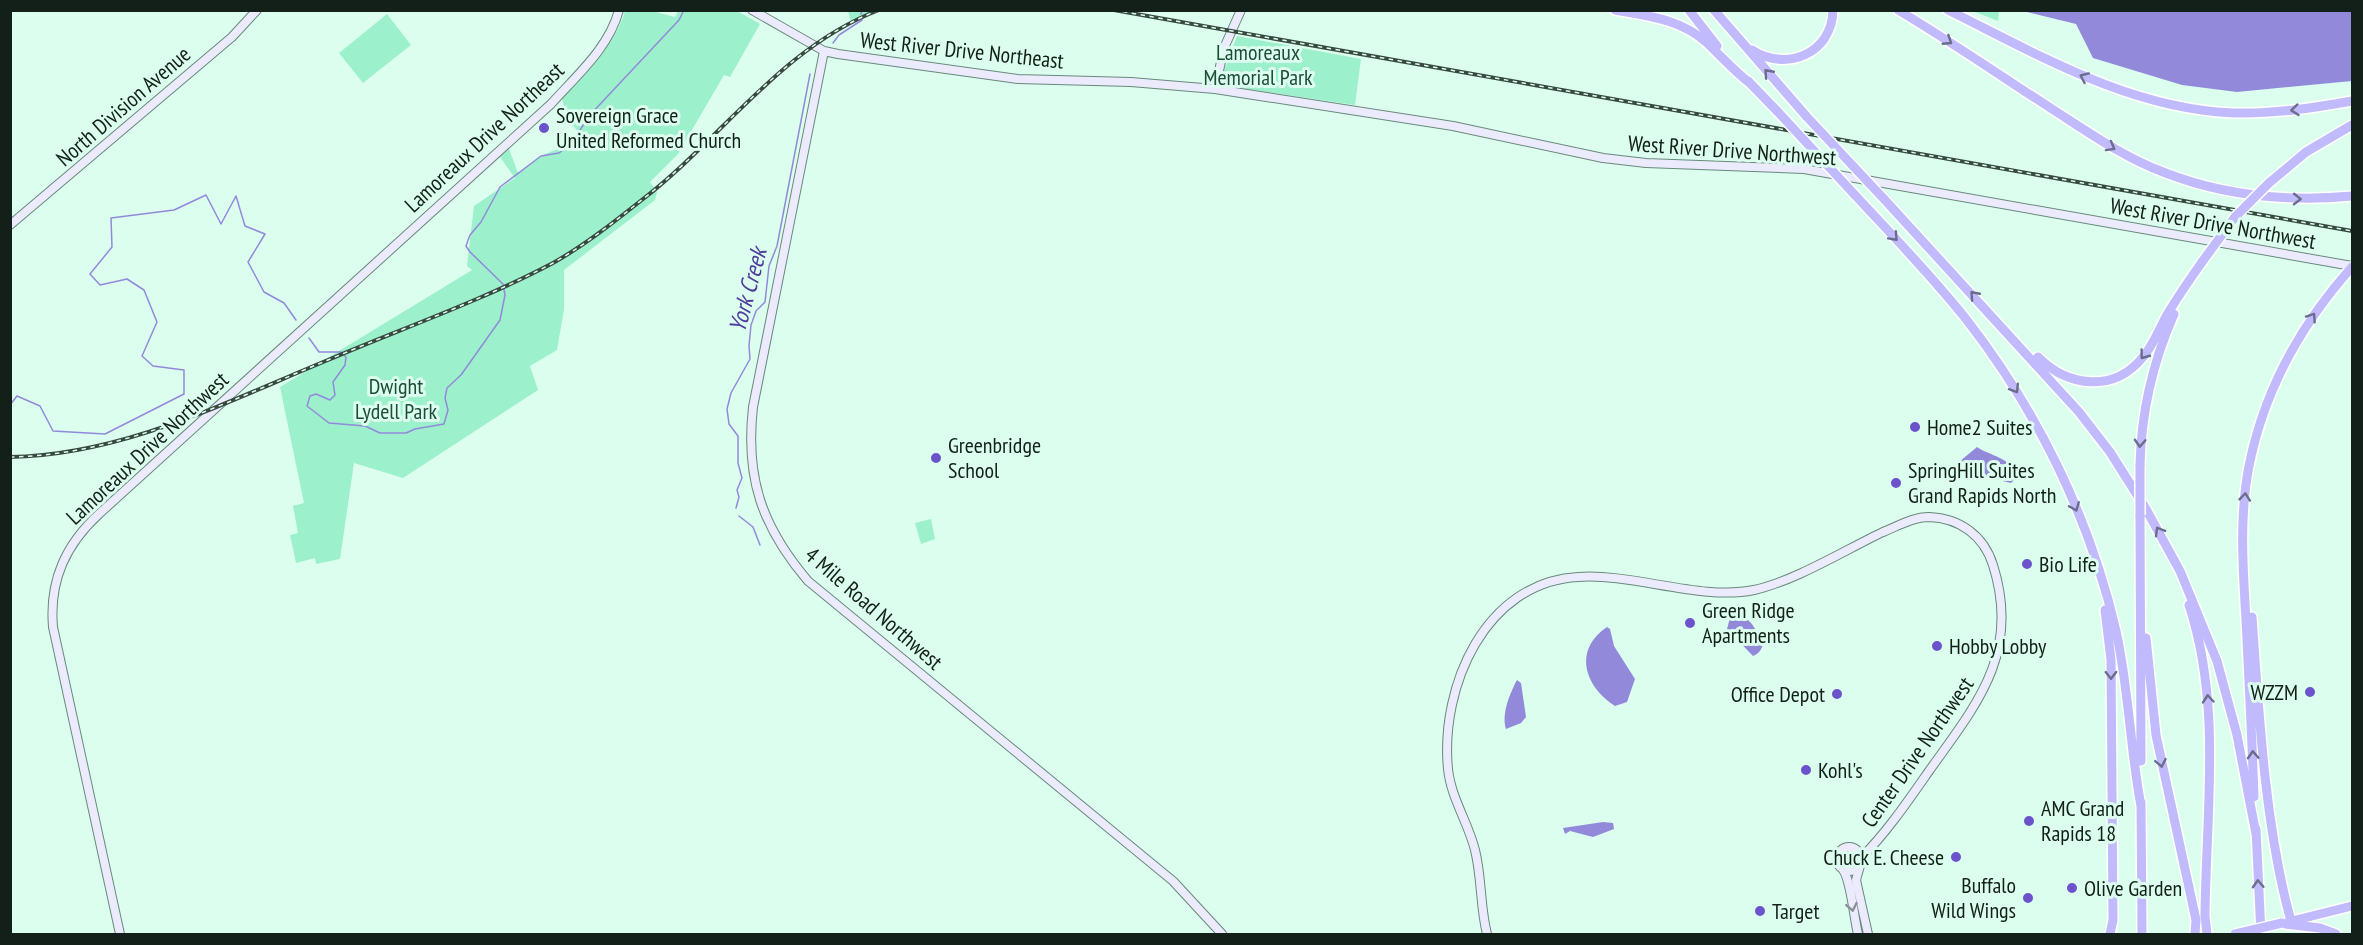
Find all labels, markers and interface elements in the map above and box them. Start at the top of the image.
street label: West River Drive Northeast [859,25,1065,75]
one-way arrow [1941,34,1952,45]
park label: Lamoreaux Memorial Park [1203,38,1313,91]
street label: North Division Avenue [50,40,196,172]
street label: Lamoreaux Drive Northeast [398,56,570,218]
one-way arrow [1764,69,1775,80]
one-way arrow [2080,72,2091,84]
place label: Sovereign Grace United Reformed Church [556,101,741,154]
one-way arrow [2290,103,2299,116]
marker: Sovereign Grace United Reformed Church [537,121,551,135]
street label: West River Drive Northwest [1627,129,1837,171]
one-way arrow [2105,140,2116,151]
street label: West River Drive Northwest [2108,191,2318,255]
one-way arrow [2293,192,2302,205]
one-way arrow [1886,230,1897,241]
water label: York Creek [721,242,774,336]
one-way arrow [1971,291,1982,302]
one-way arrow [2305,312,2316,323]
one-way arrow [2141,348,2152,359]
street label: Lamoreaux Drive Northwest [60,366,234,530]
park label: Dwight Lydell Park [355,372,437,425]
one-way arrow [2008,383,2020,393]
place label: Home2 Suites [1927,413,2032,441]
marker: Home2 Suites [1908,420,1922,434]
place label: Greenbridge School [948,431,1041,484]
one-way arrow [2134,439,2147,448]
marker: Greenbridge School [929,451,943,465]
place label: SpringHill Suites Grand Rapids North [1908,456,2056,509]
marker: SpringHill Suites Grand Rapids North [1889,476,1903,490]
one-way arrow [2238,493,2251,502]
one-way arrow [2068,500,2080,511]
one-way arrow [2154,527,2166,537]
street label: 4 Mile Road Northwest [799,541,949,675]
place label: Bio Life [2039,550,2097,578]
marker: Bio Life [2020,557,2034,571]
place label: Green Ridge Apartments [1702,596,1795,649]
marker: Green Ridge Apartments [1683,616,1697,630]
place label: Hobby Lobby [1949,632,2047,660]
marker: Hobby Lobby [1930,639,1944,653]
one-way arrow [2105,670,2117,679]
street label: Center Drive Northwest [1855,671,1979,833]
place label: WZZM [2250,678,2298,706]
place label: Office Depot [1731,680,1825,708]
marker: WZZM [2303,685,2317,699]
marker: Office Depot [1830,687,1844,701]
one-way arrow [2202,695,2215,704]
one-way arrow [2246,750,2259,759]
place label: Kohl's [1818,756,1863,784]
one-way arrow [2154,757,2167,767]
marker: Kohl's [1799,763,1813,777]
place label: AMC Grand Rapids 18 [2041,794,2124,847]
marker: AMC Grand Rapids 18 [2022,814,2036,828]
place label: Chuck E. Cheese [1823,843,1944,871]
marker: Chuck E. Cheese [1949,850,1963,864]
place label: Buffalo Wild Wings [1931,871,2016,924]
place label: Olive Garden [2084,874,2182,902]
one-way arrow [2252,880,2265,889]
marker: Olive Garden [2065,881,2079,895]
marker: Buffalo Wild Wings [2021,891,2035,905]
place label: Target [1772,897,1819,925]
one-way arrow [1845,901,1858,911]
marker: Target [1753,904,1767,918]

